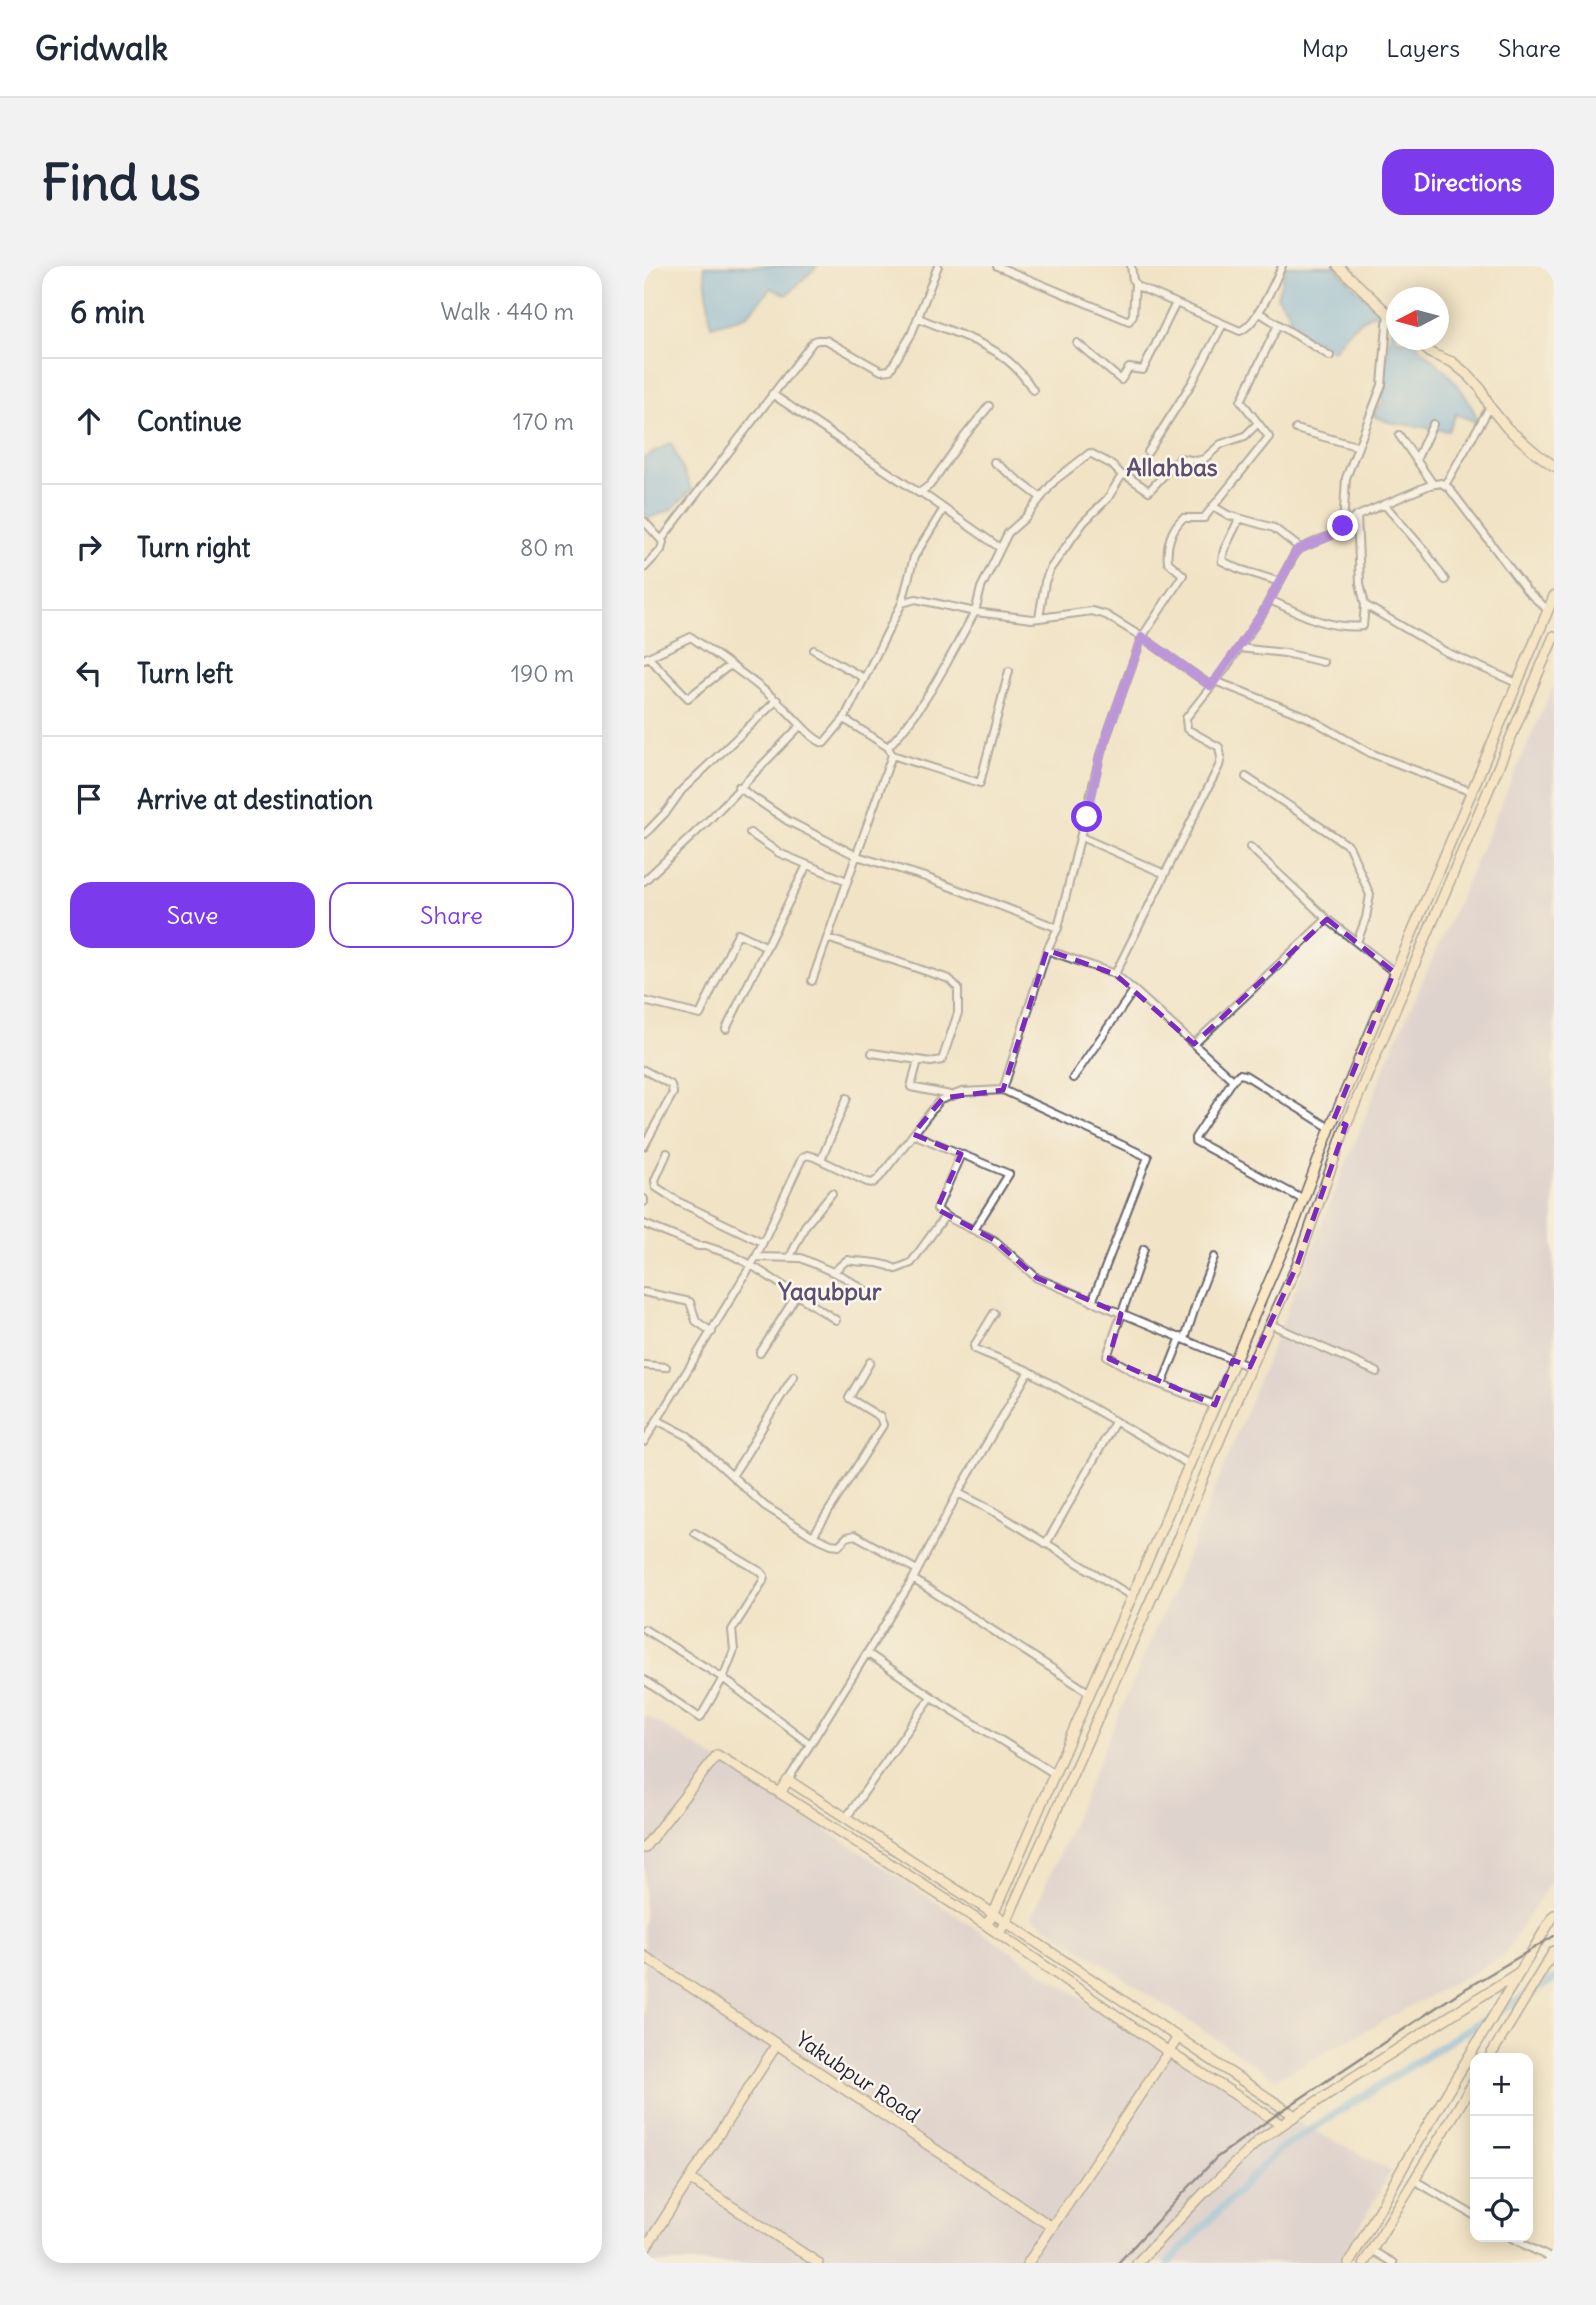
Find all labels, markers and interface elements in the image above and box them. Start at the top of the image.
text: Gridwalk [35,27,168,69]
text: Map [1302,33,1348,63]
text: Layers [1386,33,1460,63]
text: Share [1498,33,1561,63]
button: Directions [1382,149,1554,215]
text: Find us [42,152,200,213]
north arrow [1386,287,1449,350]
text: 6 min [70,293,145,331]
text: Walk · 440 m [440,297,574,326]
icon: ahead [70,402,108,440]
text: Continue [137,405,242,438]
text: 170 m [513,407,574,436]
district label: Allahbas [1126,452,1218,482]
route end [1327,510,1358,541]
icon: right [70,528,108,566]
text: Turn right [137,531,250,564]
text: 80 m [520,533,574,562]
icon: left [70,654,108,692]
text: Turn left [137,657,233,690]
text: 190 m [511,659,574,688]
icon: arrive [70,780,108,818]
text: Arrive at destination [137,783,373,816]
route start [1071,801,1102,832]
button: Save [70,882,315,948]
button: Share [329,882,574,948]
district label: Yaqubpur [777,1276,882,1306]
street label: Yakubpur Road [791,2026,925,2128]
map controls [1470,2053,1533,2242]
button: + [1470,2053,1533,2116]
button: − [1470,2116,1533,2179]
button: locate [1470,2179,1533,2242]

